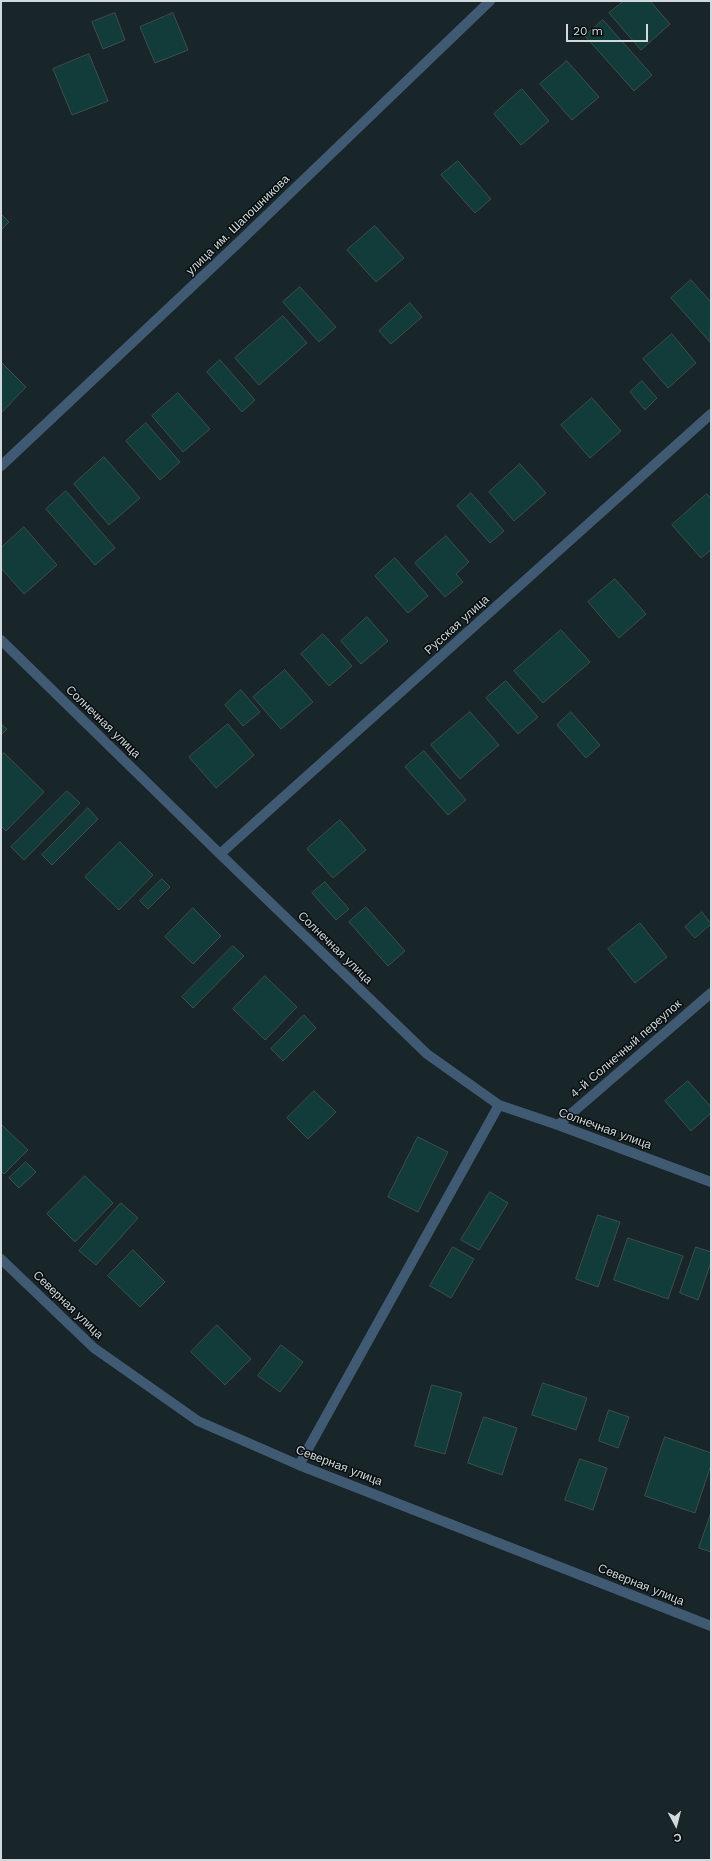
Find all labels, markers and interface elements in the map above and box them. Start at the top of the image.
scale bar [568,16,650,42]
text: 20 m [573,24,603,38]
street label: улица им. Шапошникова [183,172,293,278]
street label: Русская улица [422,592,492,658]
street label: Солнечная улица [63,683,143,761]
street label: Солнечная улица [295,909,375,987]
street label: 4-й Солнечный переулок [567,997,685,1101]
street label: Солнечная улица [556,1105,654,1153]
street label: Северная улица [30,1268,106,1342]
street label: Северная улица [294,1443,384,1489]
street label: Северная улица [596,1561,686,1609]
north arrow [656,1805,696,1845]
text: С [673,1830,682,1844]

